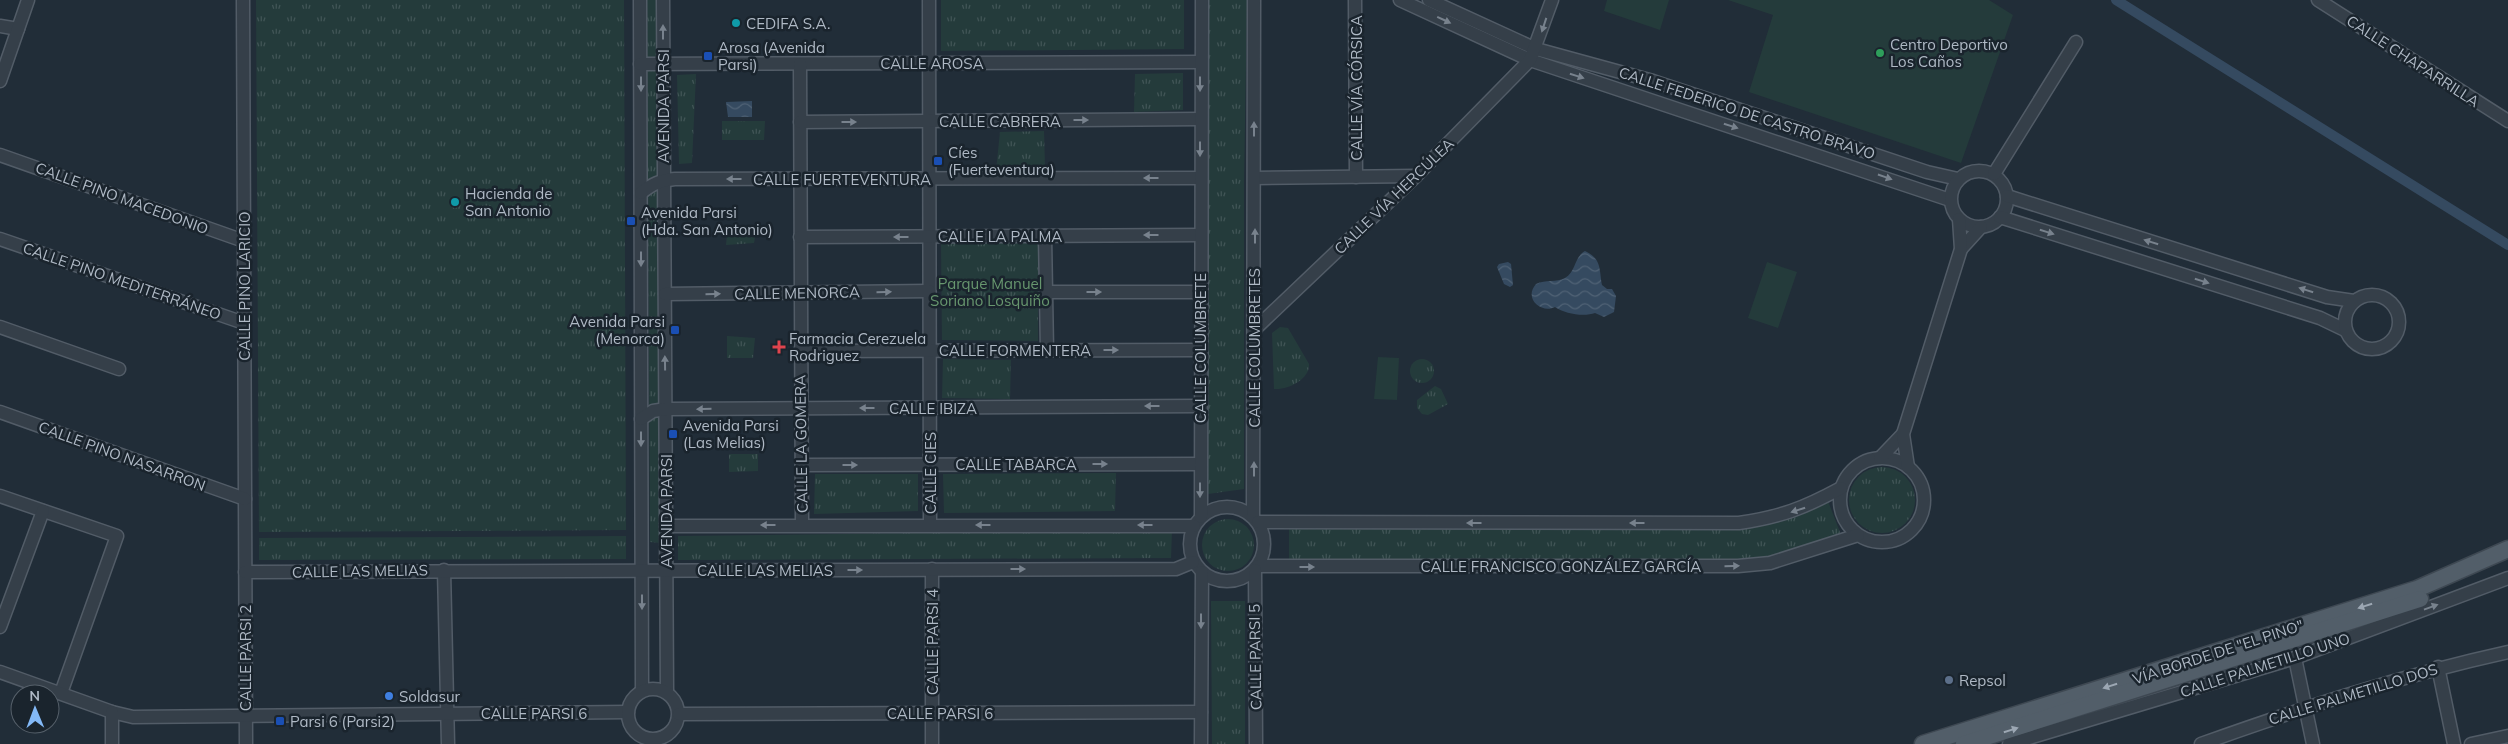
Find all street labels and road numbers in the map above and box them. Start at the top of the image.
street label: CALLE CHAPARRILLA [2343,11,2483,111]
street label: CALLE VÍA CÓRSICA [1347,15,1366,161]
street label: AVENIDA PARSI [654,49,673,163]
street label: CALLE AROSA [880,54,984,73]
street label: CALLE FEDERICO DE CASTRO BRAVO [1616,63,1878,163]
street label: CALLE CABRERA [939,112,1061,131]
street label: CALLE VÍA HERCÚLEA [1330,134,1458,258]
street label: CALLE PINO MACEDONIO [33,158,211,238]
street label: CALLE FUERTEVENTURA [753,170,931,189]
street label: CALLE PINO LARICIO [235,211,254,361]
street label: CALLE LA PALMA [938,227,1062,246]
street label: CALLE PINO MEDITERRÁNEO [20,238,224,324]
street label: CALLE COLUMBRETES [1245,268,1264,428]
street label: CALLE COLUMBRETE [1191,273,1210,423]
street label: CALLE MENORCA [734,282,860,304]
street label: CALLE FORMENTERA [939,341,1091,360]
street label: CALLE LA GOMERA [790,375,812,513]
street label: CALLE IBIZA [889,399,977,418]
street label: CALLE PINO NASARRON [36,417,208,495]
street label: CALLE CIES [921,432,940,514]
street label: AVENIDA PARSI [657,454,676,568]
street label: CALLE TABARCA [955,455,1077,474]
street label: CALLE FRANCISCO GONZÁLEZ GARCÍA [1421,557,1701,576]
street label: CALLE LAS MELIAS [292,560,428,582]
street label: CALLE LAS MELIAS [697,561,833,580]
street label: CALLE PARSI 4 [923,589,942,695]
street label: CALLE PARSI 5 [1245,604,1265,710]
street label: CALLE PARSI 2 [236,605,255,711]
street label: VÍA BORDE DE "EL PINO" [2130,615,2306,689]
street label: CALLE PALMETILLO UNO [2178,629,2352,701]
street label: CALLE PALMETILLO DOS [2266,659,2440,729]
street label: CALLE PARSI 6 [481,704,587,723]
street label: CALLE PARSI 6 [887,704,993,723]

